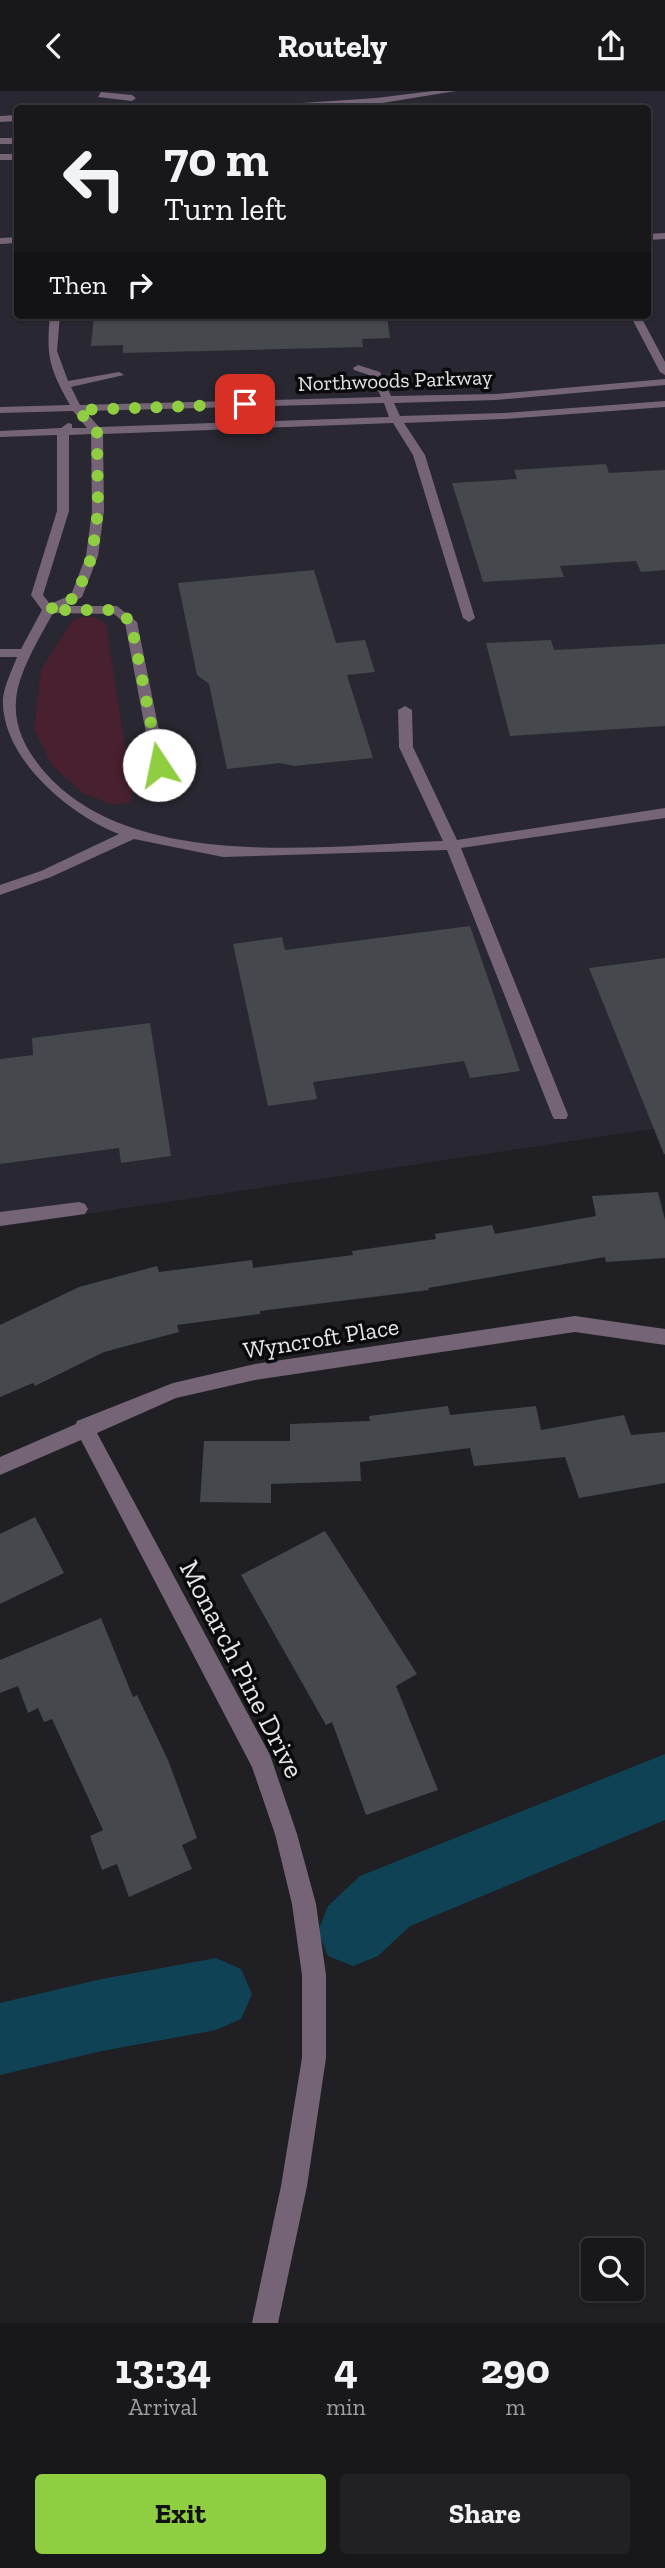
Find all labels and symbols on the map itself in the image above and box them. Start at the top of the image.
street label: Northwoods Parkway [297,364,493,396]
pin [215,374,275,434]
position arrow [122,728,196,802]
street label: Wyncroft Place [241,1311,401,1365]
street label: Monarch Pine Drive [173,1555,311,1783]

